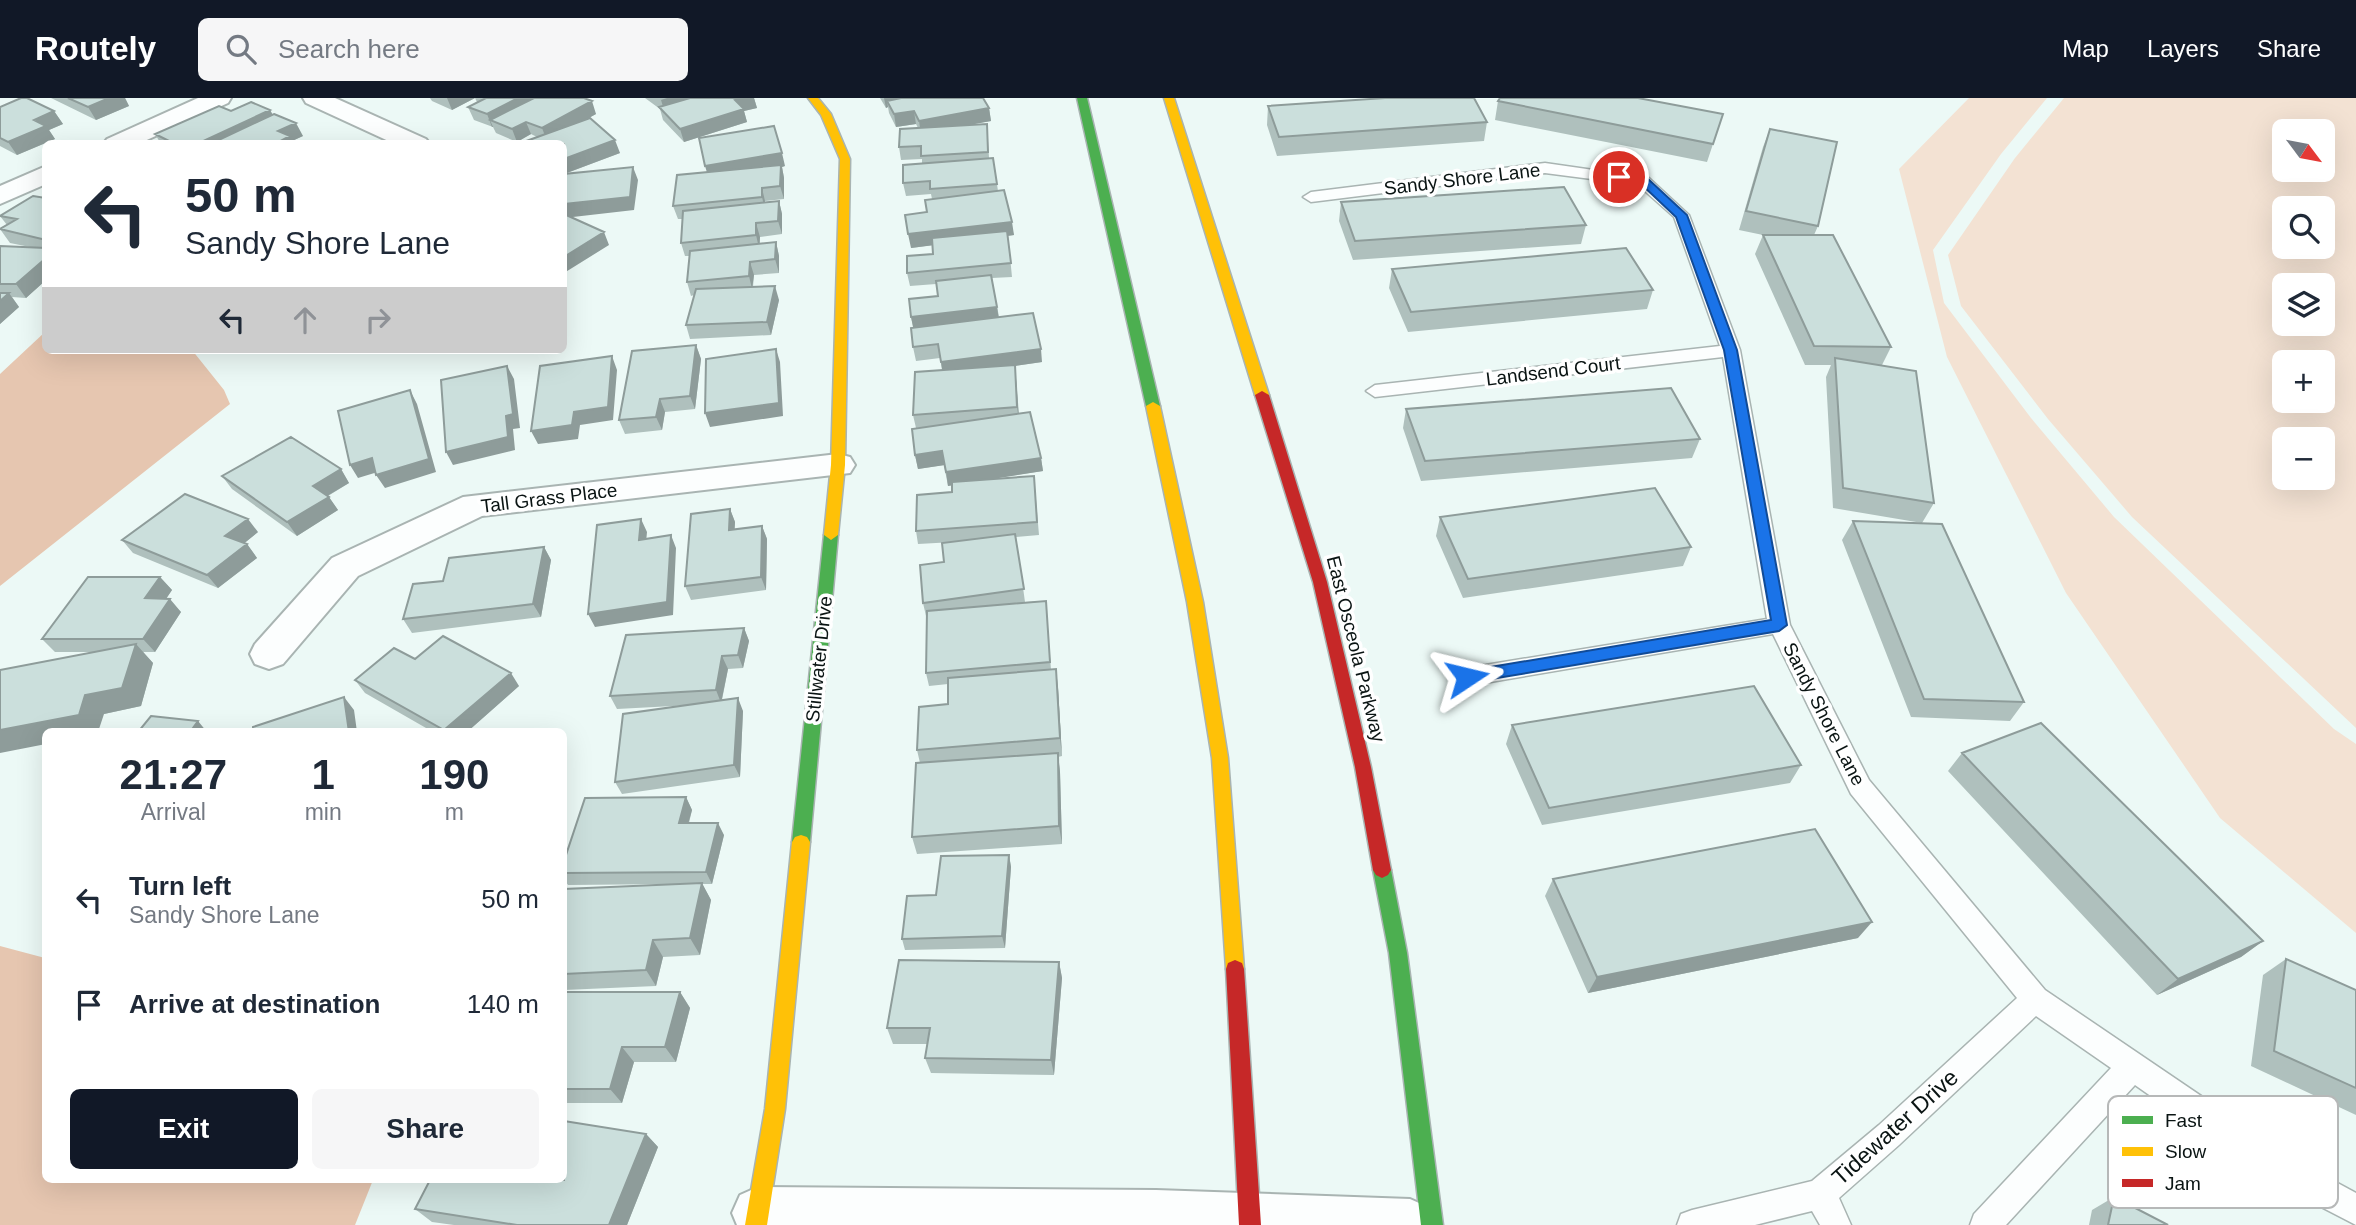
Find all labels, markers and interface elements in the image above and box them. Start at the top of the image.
search box [198,18,688,81]
text: Routely [35,30,156,67]
icon: search [222,30,260,68]
text: Search here [278,34,420,64]
text: Map [2062,35,2109,62]
text: Layers [2147,35,2219,62]
text: Share [2257,35,2321,62]
north arrow [2272,119,2334,182]
map controls [2272,119,2335,490]
pin [1589,147,1649,207]
icon: arrive [1600,158,1638,196]
street label: Sandy Shore Lane [1383,159,1541,199]
icon: left [70,168,161,259]
text: 50 m [185,168,297,222]
button: search [2272,196,2335,259]
text: Sandy Shore Lane [185,225,450,261]
button: layers [2272,273,2335,336]
icon: left [213,301,251,339]
icon: ahead [286,301,324,339]
icon: right [359,301,397,339]
button: + [2272,350,2335,413]
street label: Landsend Court [1485,352,1622,390]
button: − [2272,427,2335,490]
street label: Tall Grass Place [480,479,618,517]
street label: East Osceola Parkway [1323,554,1389,745]
street label: Stillwater Drive [802,595,836,723]
street label: Sandy Shore Lane [1779,639,1869,789]
position arrow [1430,640,1504,714]
text: 21:27 [120,751,227,798]
text: 1 [311,751,335,798]
text: 190 [419,751,489,798]
text: Arrival [141,799,206,825]
text: min [305,799,342,825]
text: m [445,799,464,825]
text: Turn left [129,871,231,901]
icon: left [70,881,108,919]
text: 50 m [481,884,539,914]
text: Sandy Shore Lane [129,902,320,928]
icon: arrive [70,986,108,1024]
text: Arrive at destination [129,989,380,1019]
text: 140 m [467,989,539,1019]
street label: Tidewater Drive [1827,1064,1963,1190]
button: Exit [70,1089,298,1169]
button: Share [312,1089,539,1169]
legend [2108,1096,2338,1208]
text: Fast [2165,1110,2203,1131]
text: Slow [2165,1141,2206,1162]
text: Jam [2165,1173,2201,1194]

